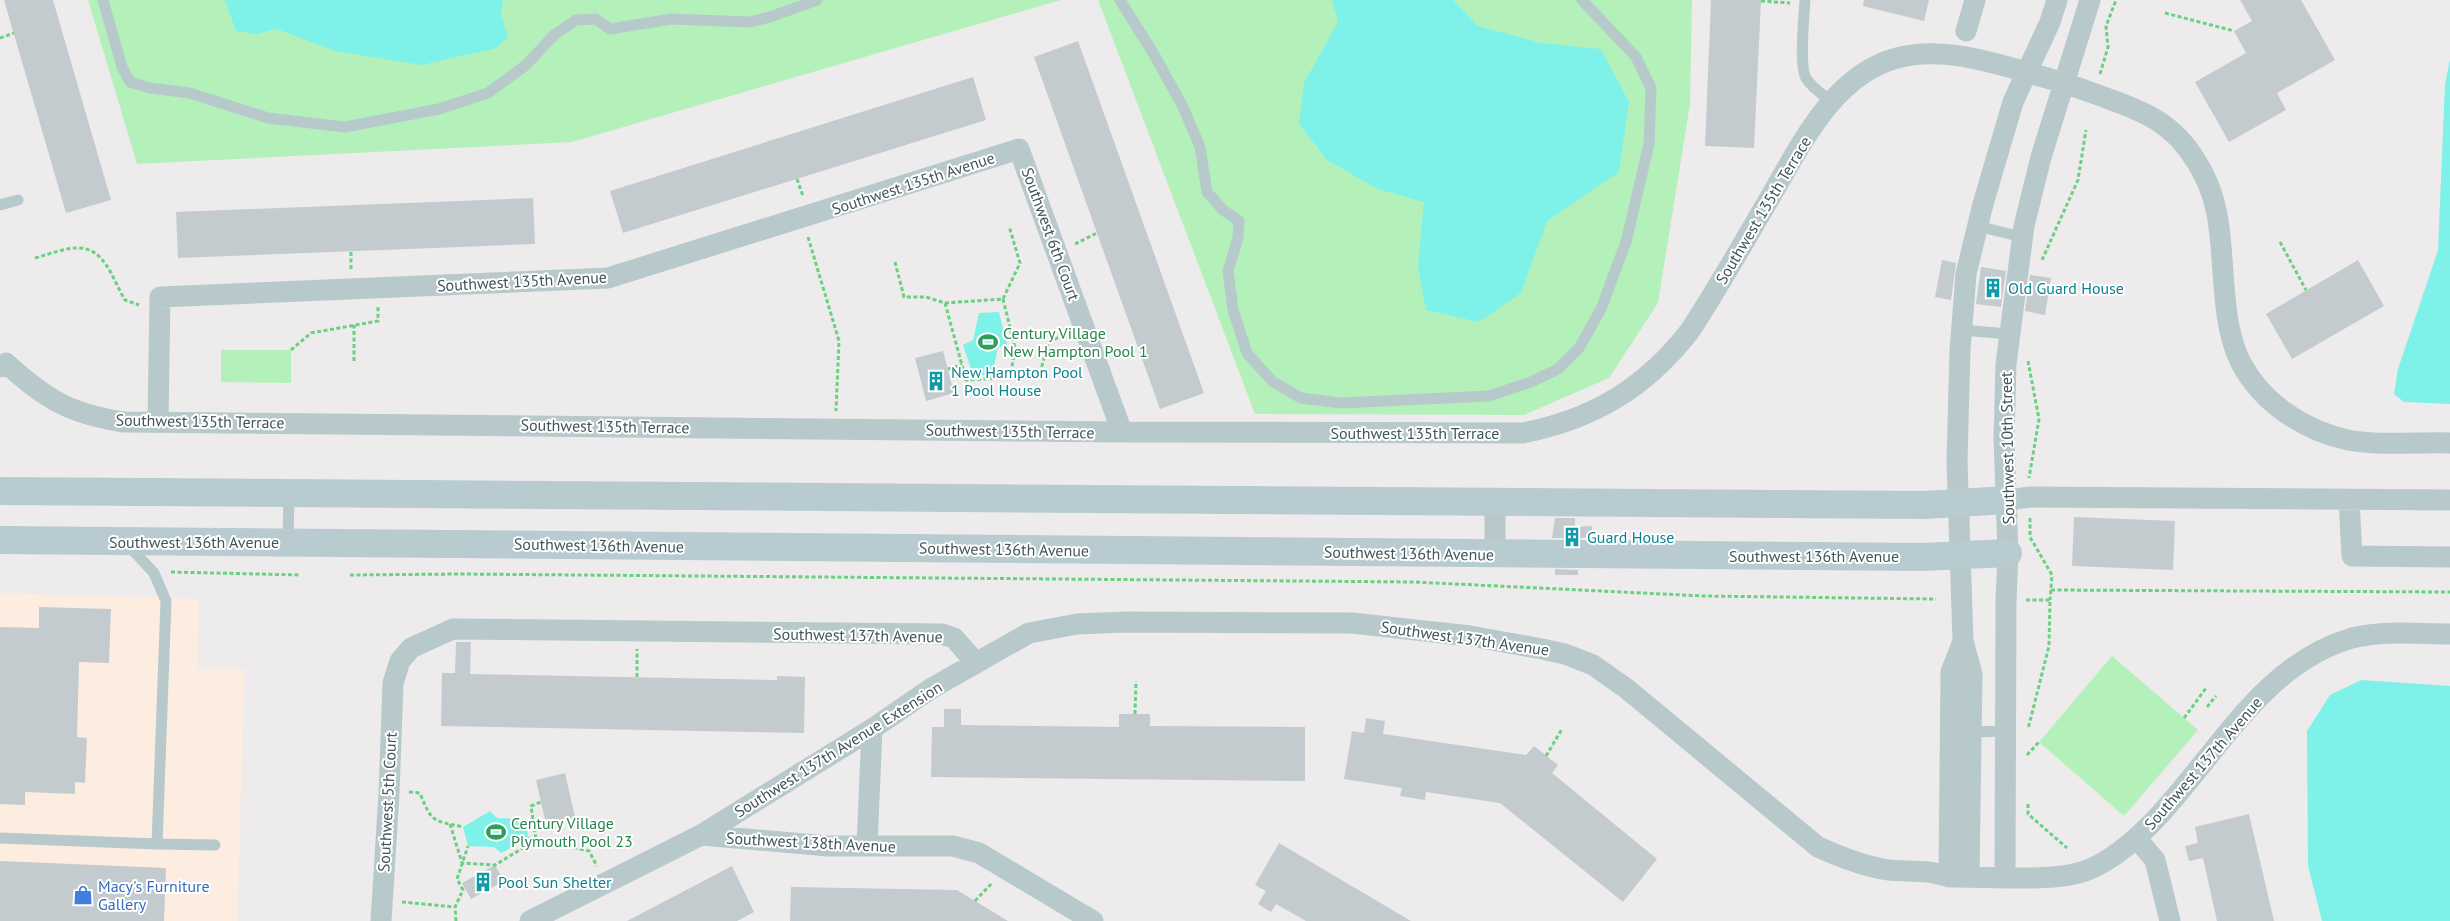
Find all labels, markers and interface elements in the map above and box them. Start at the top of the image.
street label: Southwest 135th Terrace [1711,132,1815,288]
street label: Southwest 135th Avenue [829,147,997,219]
street label: Southwest 6th Court [1018,165,1085,304]
street label: Southwest 135th Avenue [437,267,607,295]
building icon: Old Guard House [1982,277,2004,299]
place label: Old Guard House [2008,278,2124,298]
place label: Century Village New Hampton Pool 1 [1003,323,1148,361]
sports icon: Century Village New Hampton Pool 1 [977,331,999,353]
place label: New Hampton Pool 1 Pool House [951,362,1083,400]
building icon: New Hampton Pool 1 Pool House [925,370,947,392]
street label: Southwest 10th Street [1996,371,2018,525]
street label: Southwest 135th Terrace [115,410,285,432]
street label: Southwest 135th Terrace [520,415,690,437]
street label: Southwest 135th Terrace [925,420,1095,442]
street label: Southwest 135th Terrace [1331,423,1499,443]
building icon: Guard House [1561,526,1583,548]
place label: Guard House [1587,527,1675,547]
street label: Southwest 136th Avenue [109,532,279,552]
street label: Southwest 136th Avenue [514,534,684,556]
street label: Southwest 136th Avenue [919,538,1089,560]
street label: Southwest 136th Avenue [1324,542,1494,564]
street label: Southwest 136th Avenue [1729,546,1899,566]
street label: Southwest 137th Avenue [1380,616,1550,660]
street label: Southwest 137th Avenue [773,624,943,646]
street label: Southwest 137th Avenue Extension [730,677,946,821]
street label: Southwest 137th Avenue [2140,692,2266,834]
street label: Southwest 5th Court [373,731,401,873]
place label: Century Village Plymouth Pool 23 [511,813,633,851]
sports icon: Century Village Plymouth Pool 23 [485,821,507,843]
street label: Southwest 138th Avenue [726,828,896,856]
building icon: Pool Sun Shelter [472,871,494,893]
place label: Pool Sun Shelter [498,872,612,892]
place label: Macy's Furniture Gallery [98,876,210,914]
shop icon: Macy's Furniture Gallery [72,884,94,906]

